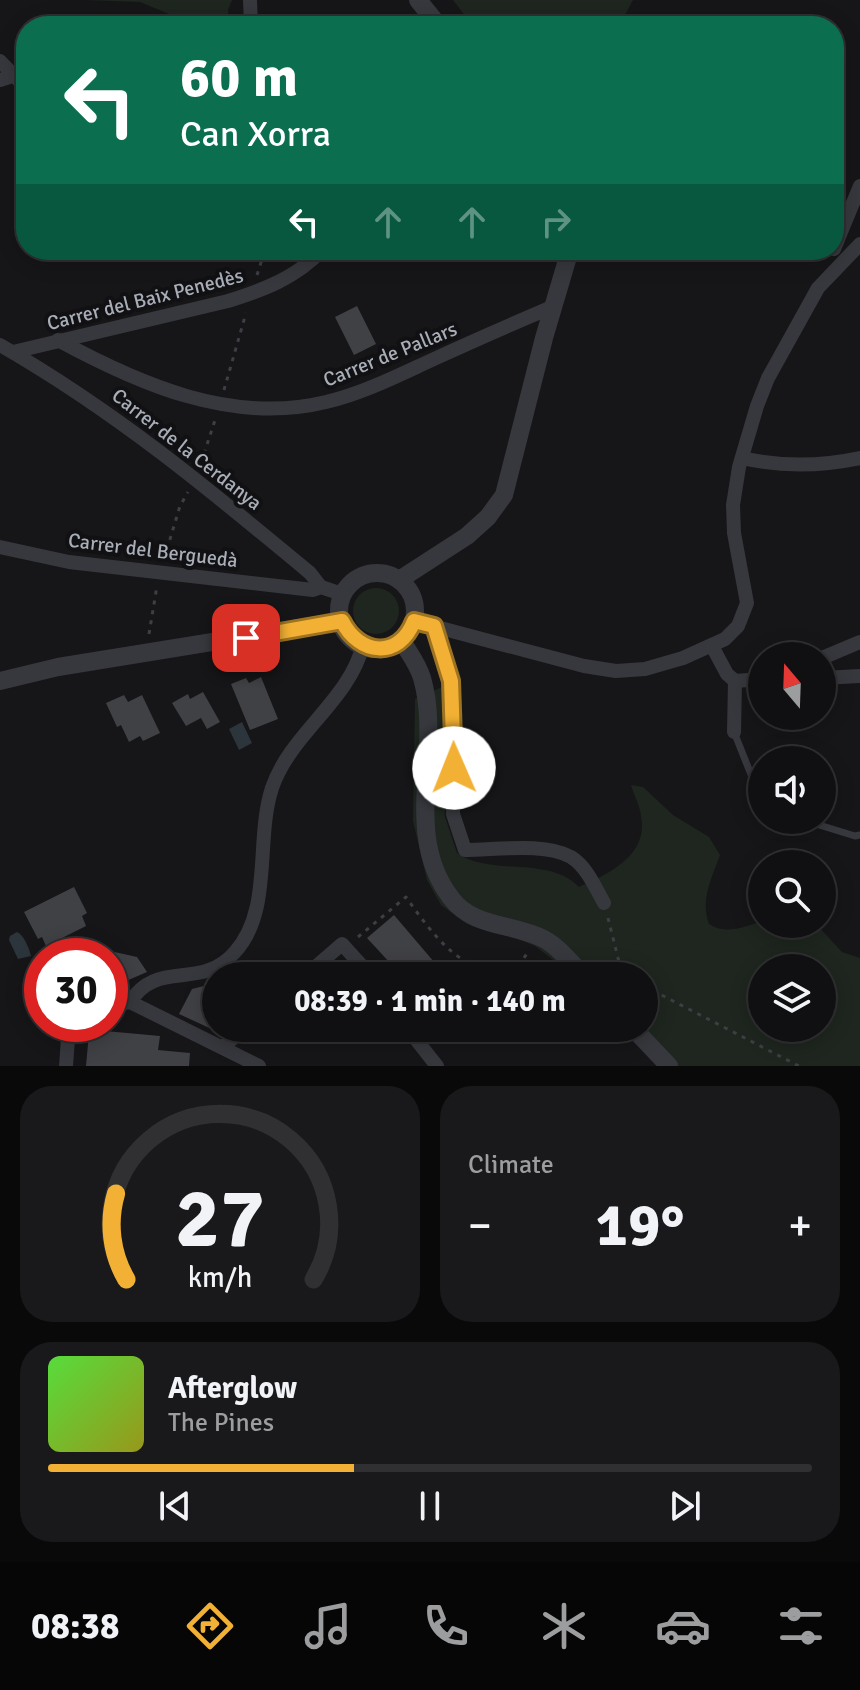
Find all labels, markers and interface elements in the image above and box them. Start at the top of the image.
text: 60 m [180,43,298,112]
icon: left [48,48,152,152]
text: Can Xorra [180,112,331,157]
icon: left [282,200,326,244]
icon: ahead [366,200,410,244]
icon: ahead [450,200,494,244]
icon: right [534,200,578,244]
street label: Carrer del Baix Penedès [44,263,246,336]
street label: Carrer de Pallars [320,316,461,393]
street label: Carrer de la Cerdanya [107,383,267,516]
street label: Carrer del Berguedà [67,528,239,573]
pin [212,604,280,672]
icon: arrive [224,616,268,660]
north arrow [748,642,836,730]
map controls [748,642,836,1042]
position arrow [412,726,496,810]
button: sound [748,746,836,834]
button: search [748,850,836,938]
speed limit sign: 30 [24,938,128,1042]
button: layers [748,954,836,1042]
text: 08:39 · 1 min · 140 m [294,983,566,1020]
text: Climate [468,1149,554,1181]
text: 27 [175,1168,265,1270]
text: 19° [596,1189,684,1263]
text: − [468,1199,492,1253]
text: + [788,1199,812,1253]
text: km/h [188,1260,252,1295]
text: Afterglow [168,1370,297,1407]
text: The Pines [168,1407,274,1439]
icon: previous [153,1484,197,1528]
icon: pause [408,1484,452,1528]
icon: next [663,1484,707,1528]
icon: directions [182,1598,238,1654]
icon: music [300,1598,356,1654]
icon: phone [418,1598,474,1654]
icon: climate [536,1598,592,1654]
icon: car [655,1598,711,1654]
icon: filters [773,1598,829,1654]
text: 08:38 [31,1604,119,1649]

